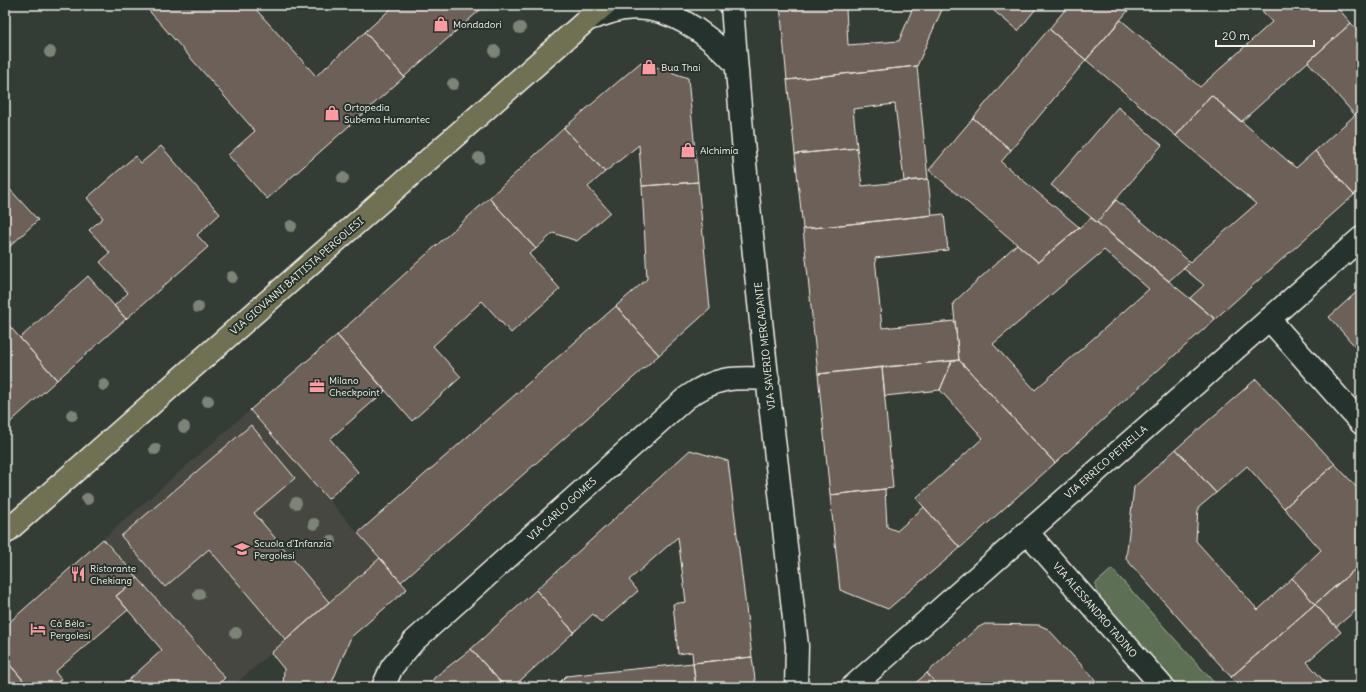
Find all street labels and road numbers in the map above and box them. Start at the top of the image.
street label: VIA GIOVANNI BATTISTA PERGOLESI [228,215,366,337]
street label: VIA SAVERIO MERCADANTE [752,281,778,411]
street label: VIA ERRICO PETRELLA [1062,422,1150,501]
street label: VIA CARLO GOMES [525,474,600,543]
street label: VIA ALESSANDRO TADINO [1050,560,1140,661]

